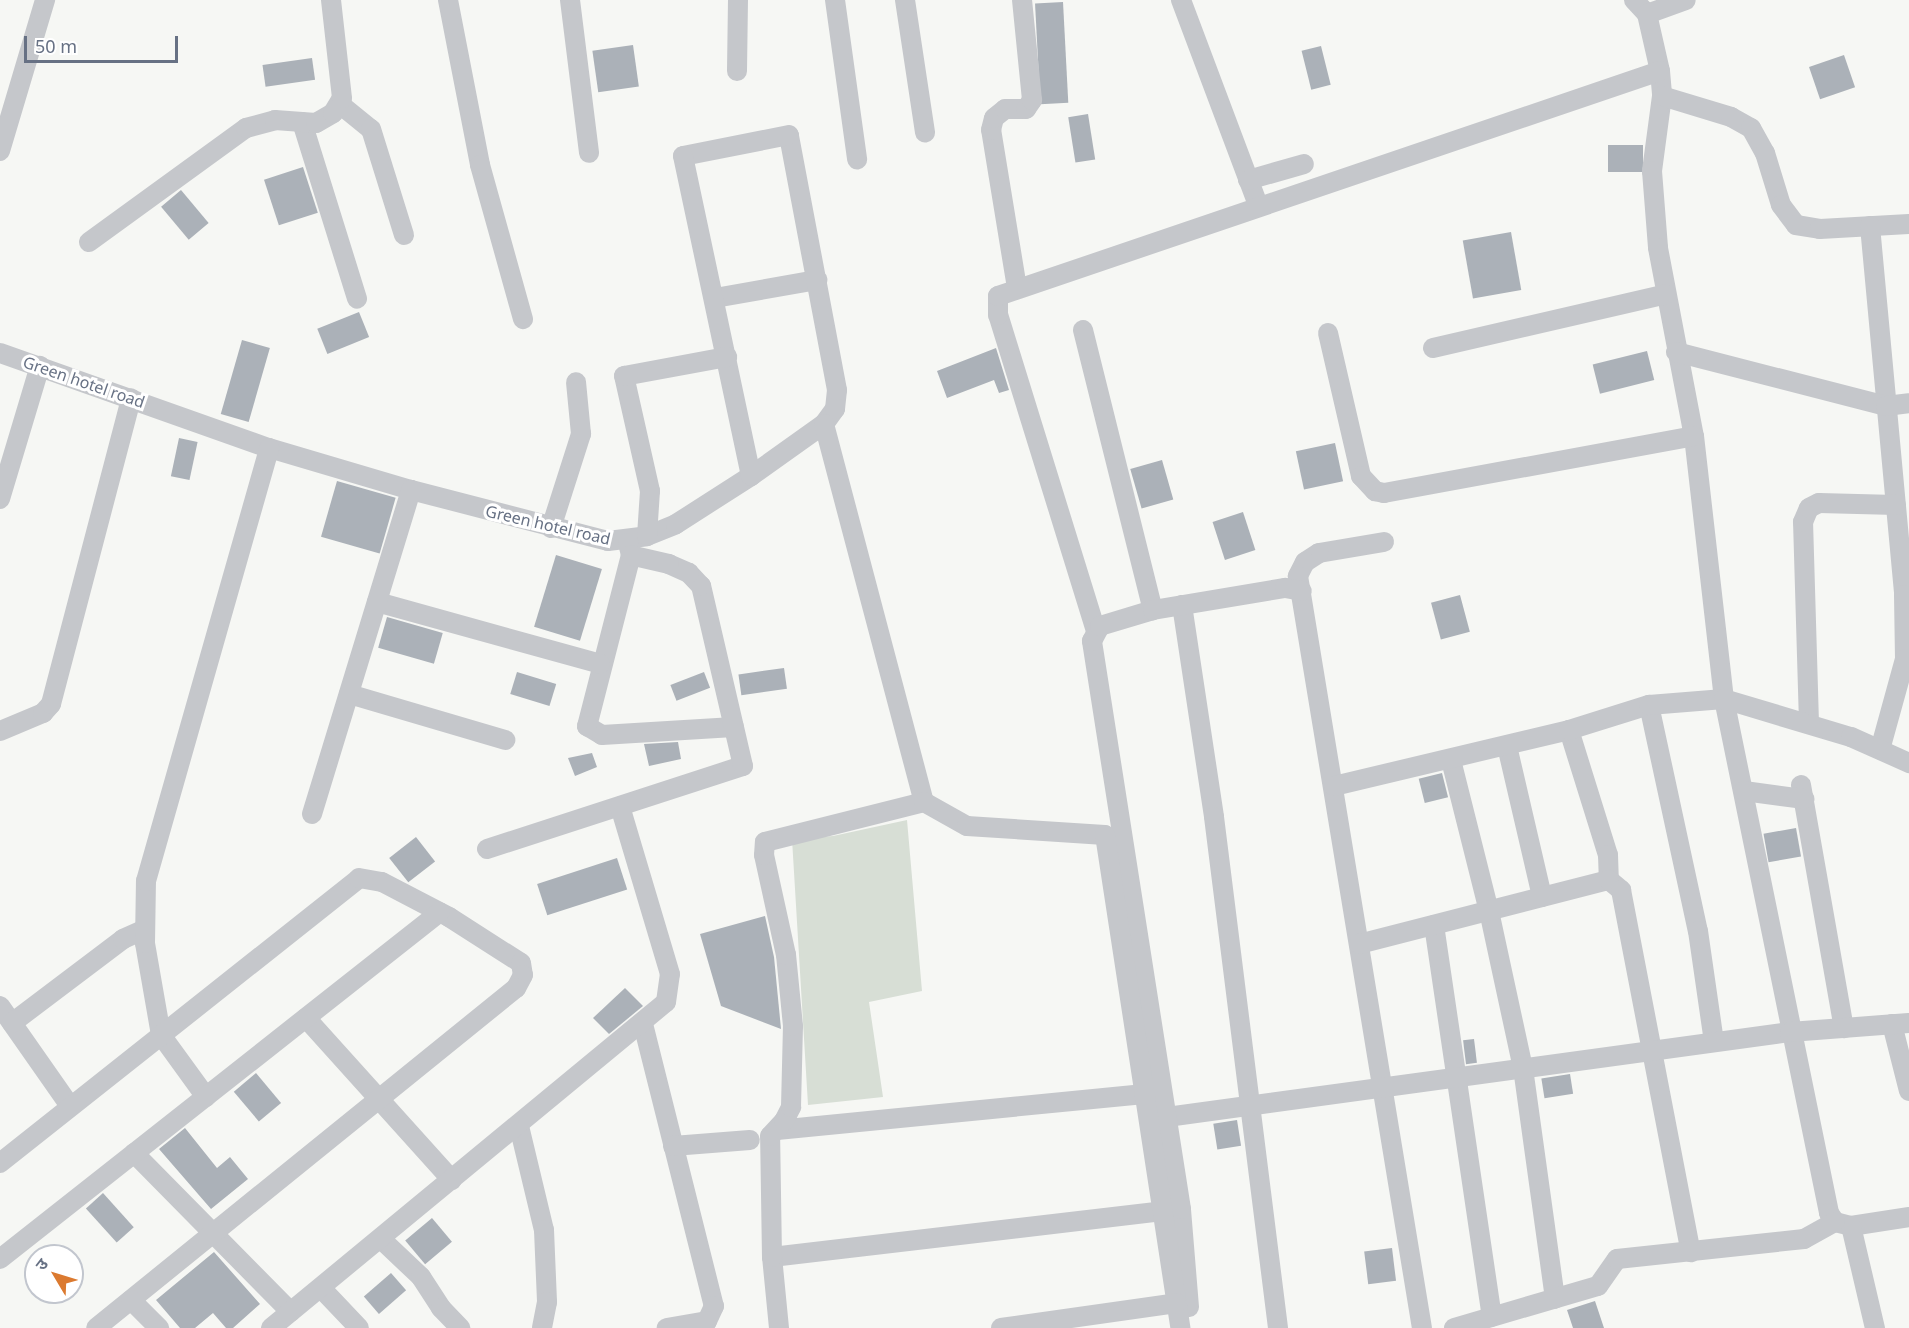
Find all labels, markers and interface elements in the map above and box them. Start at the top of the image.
scale bar [27,24,182,62]
text: 50 m [35,34,77,58]
street label: Green hotel road [21,352,147,412]
street label: Green hotel road [484,501,612,549]
north arrow [24,1244,84,1304]
text: उ [30,1254,53,1275]

